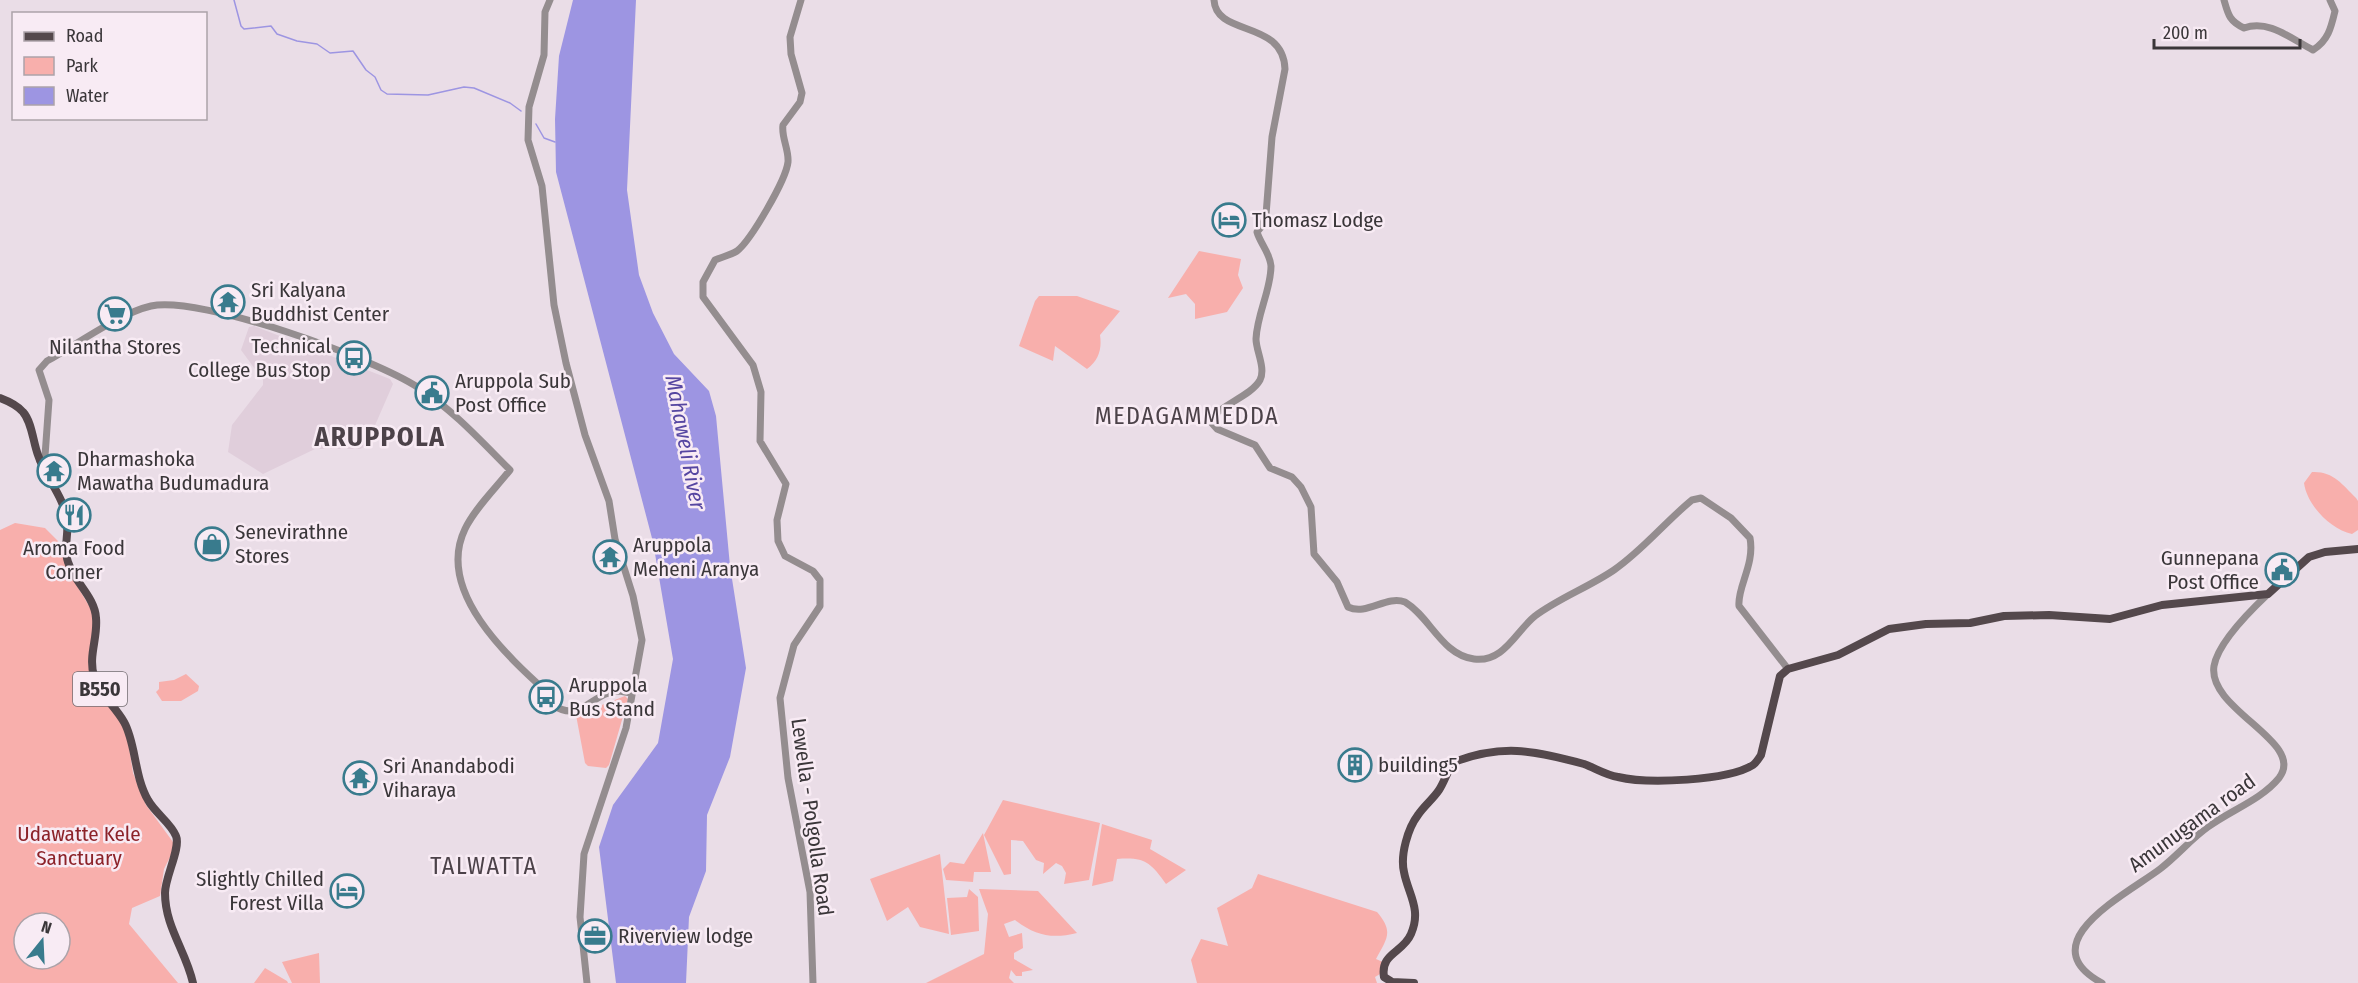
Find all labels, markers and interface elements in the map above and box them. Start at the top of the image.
legend [12,12,207,120]
scale bar [2154,12,2300,50]
text: 200 m [2163,22,2208,44]
text: Road [66,25,103,47]
text: Park [66,55,99,77]
text: Water [66,85,109,107]
hotel icon: Thomasz Lodge [1211,202,1247,238]
place label: Thomasz Lodge [1252,207,1383,233]
place label: Sri Kalyana Buddhist Center [251,277,390,327]
temple icon: Sri Kalyana Buddhist Center [210,284,246,320]
supermarket icon: Nilantha Stores [97,296,133,332]
place label: Technical College Bus Stop [188,333,331,383]
place label: Nilantha Stores [49,334,181,360]
bus stop icon: Technical College Bus Stop [336,340,372,376]
place label: Aruppola Sub Post Office [455,368,571,418]
water label: Mahaweli River [659,373,712,513]
public building icon: Aruppola Sub Post Office [414,375,450,411]
district label: MEDAGAMMEDDA [1095,402,1279,430]
district label: ARUPPOLA [313,421,446,453]
place label: Dharmashoka Mawatha Budumadura [77,446,269,496]
temple icon: Dharmashoka Mawatha Budumadura [36,453,72,489]
restaurant icon: Aroma Food Corner [56,497,92,533]
place label: Senevirathne Stores [235,519,348,569]
shop icon: Senevirathne Stores [194,526,230,562]
place label: Aruppola Meheni Aranya [633,532,759,582]
place label: Aroma Food Corner [23,535,125,585]
temple icon: Aruppola Meheni Aranya [592,539,628,575]
place label: Gunnepana Post Office [2161,545,2259,595]
public building icon: Gunnepana Post Office [2264,552,2300,588]
road number: B550 [73,672,127,706]
place label: Aruppola Bus Stand [569,672,655,722]
bus stop icon: Aruppola Bus Stand [528,679,564,715]
street label: Lewella - Polgolla Road [785,716,839,918]
building icon: building5 [1337,747,1373,783]
place label: building5 [1378,752,1458,778]
place label: Sri Anandabodi Viharaya [383,753,515,803]
temple icon: Sri Anandabodi Viharaya [342,760,378,796]
street label: Amunugama road [2123,768,2261,878]
park label: Udawatte Kele Sanctuary [17,821,141,871]
district label: TALWATTA [430,852,538,880]
place label: Slightly Chilled Forest Villa [196,866,324,916]
hotel icon: Slightly Chilled Forest Villa [329,873,365,909]
north arrow [12,911,72,971]
text: N [39,917,54,938]
office icon: Riverview lodge [577,918,613,954]
place label: Riverview lodge [618,923,753,949]

